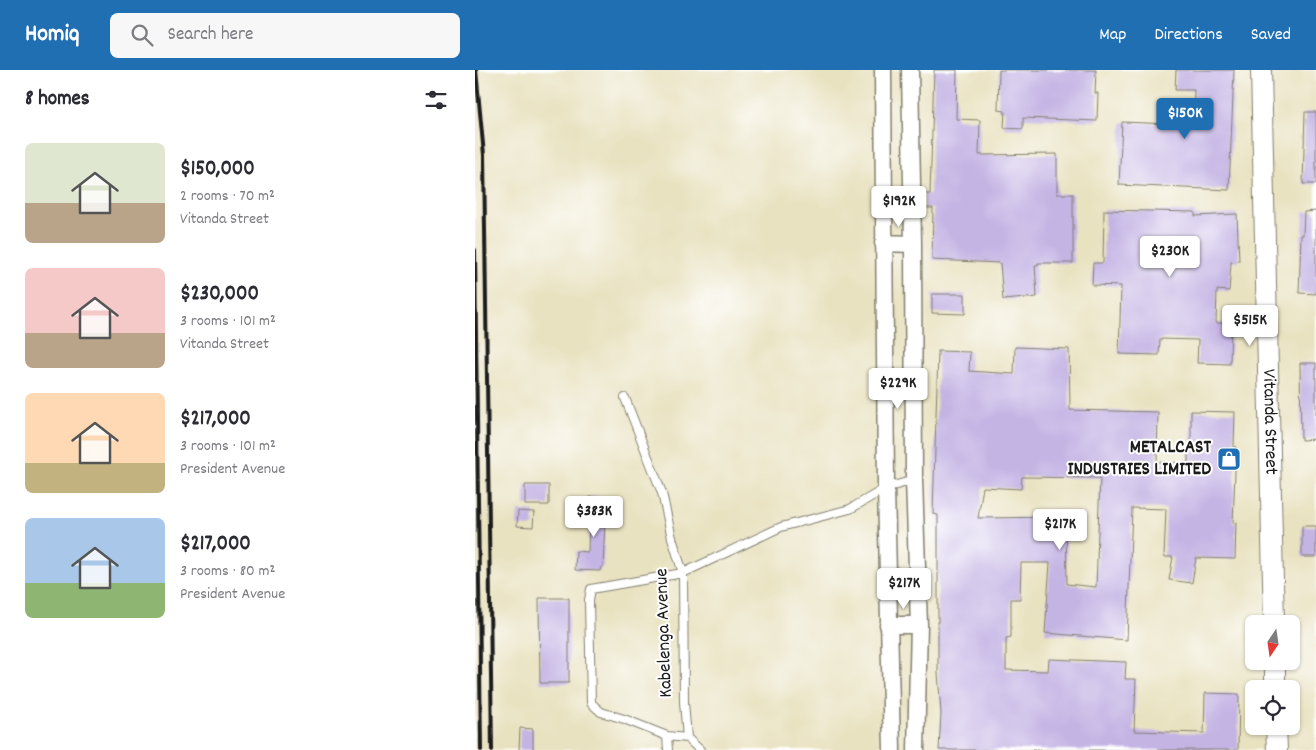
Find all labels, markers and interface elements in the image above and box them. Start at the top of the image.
search box [110,13,460,58]
text: Homiq [25,18,80,52]
icon: search [128,21,156,49]
text: Search here [168,22,253,49]
text: Map [1099,23,1126,48]
text: Directions [1154,23,1223,48]
text: Saved [1251,23,1291,48]
text: 8 homes [25,85,90,115]
icon: filters [422,86,450,114]
pin: $150K [1150,98,1220,140]
text: $150K [1167,102,1203,125]
text: $150,000 [180,155,255,185]
icon: home [65,163,125,223]
text: 2 rooms · 70 m² [180,185,275,208]
pin: $192K [864,186,934,228]
text: $192K [882,190,916,213]
text: Vitanda Street [180,208,269,231]
pin: $230K [1135,236,1205,278]
text: $230K [1151,240,1189,263]
text: $230,000 [180,280,259,310]
icon: home [65,288,125,348]
pin: $515K [1215,304,1285,347]
text: $515K [1233,309,1267,332]
text: 3 rooms · 101 m² [180,310,276,333]
text: Vitanda Street [180,333,269,356]
pin: $229K [863,368,933,410]
street label: Vitanda Street [1255,369,1284,475]
text: $229K [880,372,916,395]
text: $217,000 [180,405,251,435]
icon: home [65,413,125,473]
text: 3 rooms · 101 m² [180,435,276,458]
place label: METALCAST INDUSTRIES LIMITED [1068,435,1211,484]
shop icon: METALCAST INDUSTRIES LIMITED [1216,446,1242,472]
text: President Avenue [180,458,285,481]
pin: $383K [559,496,629,538]
text: $383K [576,500,612,523]
pin: $217K [1025,508,1095,551]
text: $217K [1044,513,1076,536]
text: $217,000 [180,530,251,560]
icon: home [65,538,125,598]
text: 3 rooms · 80 m² [180,560,275,583]
street label: Kabelenga Avenue [649,568,681,698]
pin: $217K [869,568,939,610]
text: $217K [888,572,920,595]
text: President Avenue [180,583,285,606]
north arrow [1245,615,1300,670]
map controls [1245,615,1300,735]
button: locate [1245,680,1300,735]

